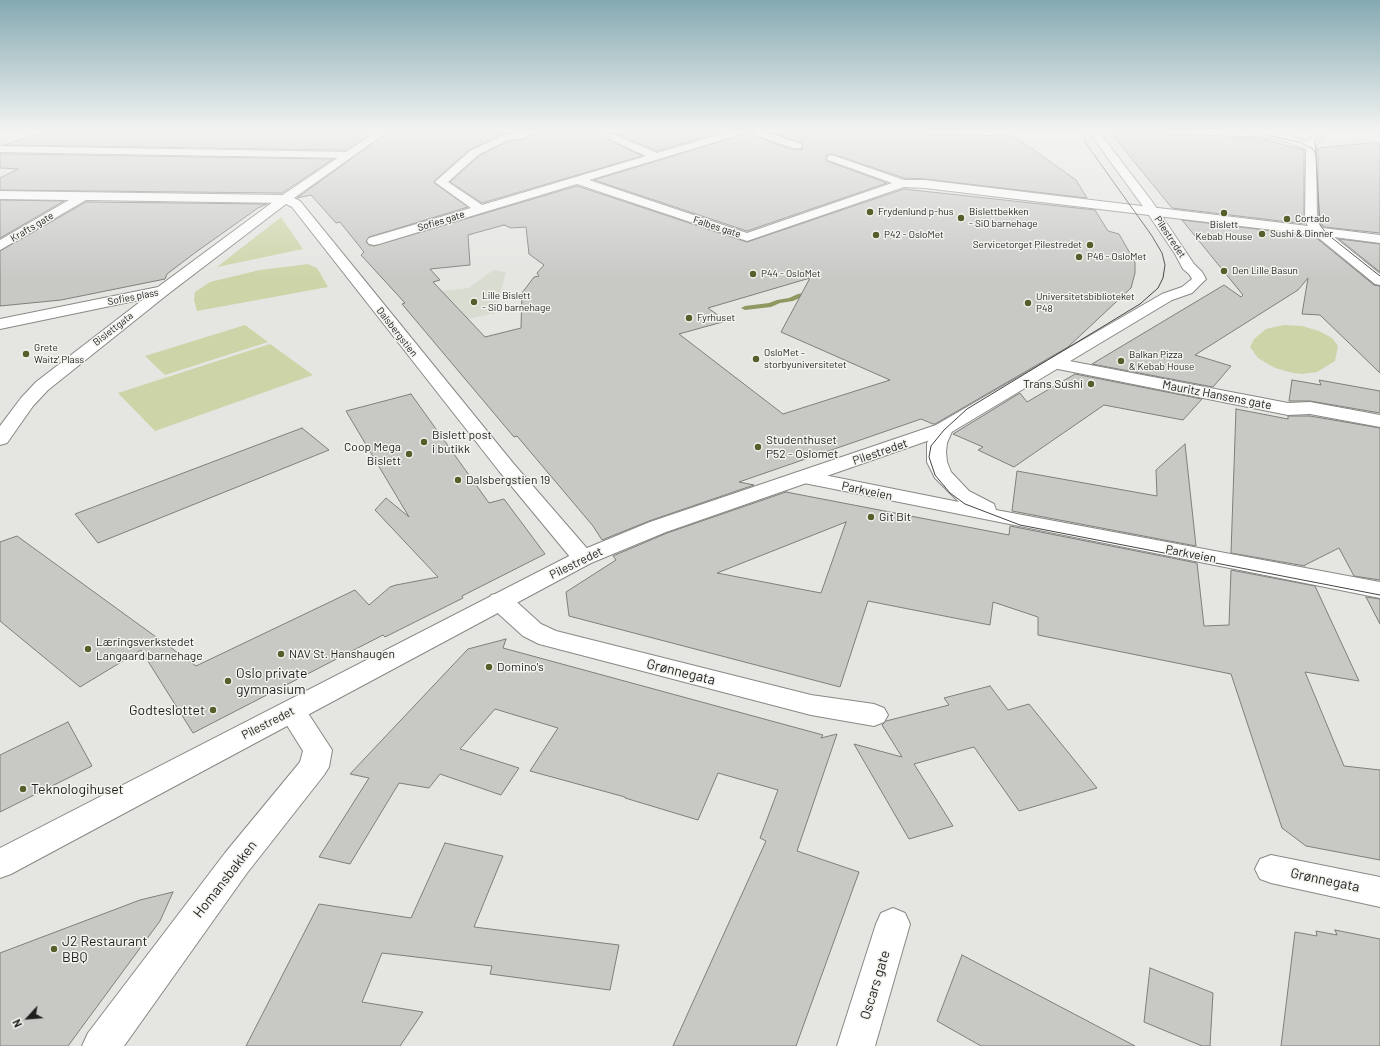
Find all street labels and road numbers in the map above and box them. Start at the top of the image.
street label: Sofies gate [416,208,466,234]
street label: Krafts gate [8,209,56,245]
street label: Falbes gate [692,214,742,240]
street label: Pilestredet [1152,214,1188,260]
street label: Sofies plass [106,286,160,308]
street label: Dalsbergstien [374,305,420,359]
street label: Bislettgata [91,310,135,348]
street label: Mauritz Hansens gate [1161,377,1273,413]
street label: Pilestredet [851,436,909,468]
street label: Parkveien [840,479,894,503]
street label: Parkveien [1164,542,1218,566]
street label: Pilestredet [547,544,605,582]
street label: Grønnegata [645,655,717,689]
street label: Pilestredet [239,704,297,742]
street label: Homansbakken [190,837,260,921]
street label: Grønnegata [1289,864,1361,896]
street label: Oscars gate [857,948,893,1022]

